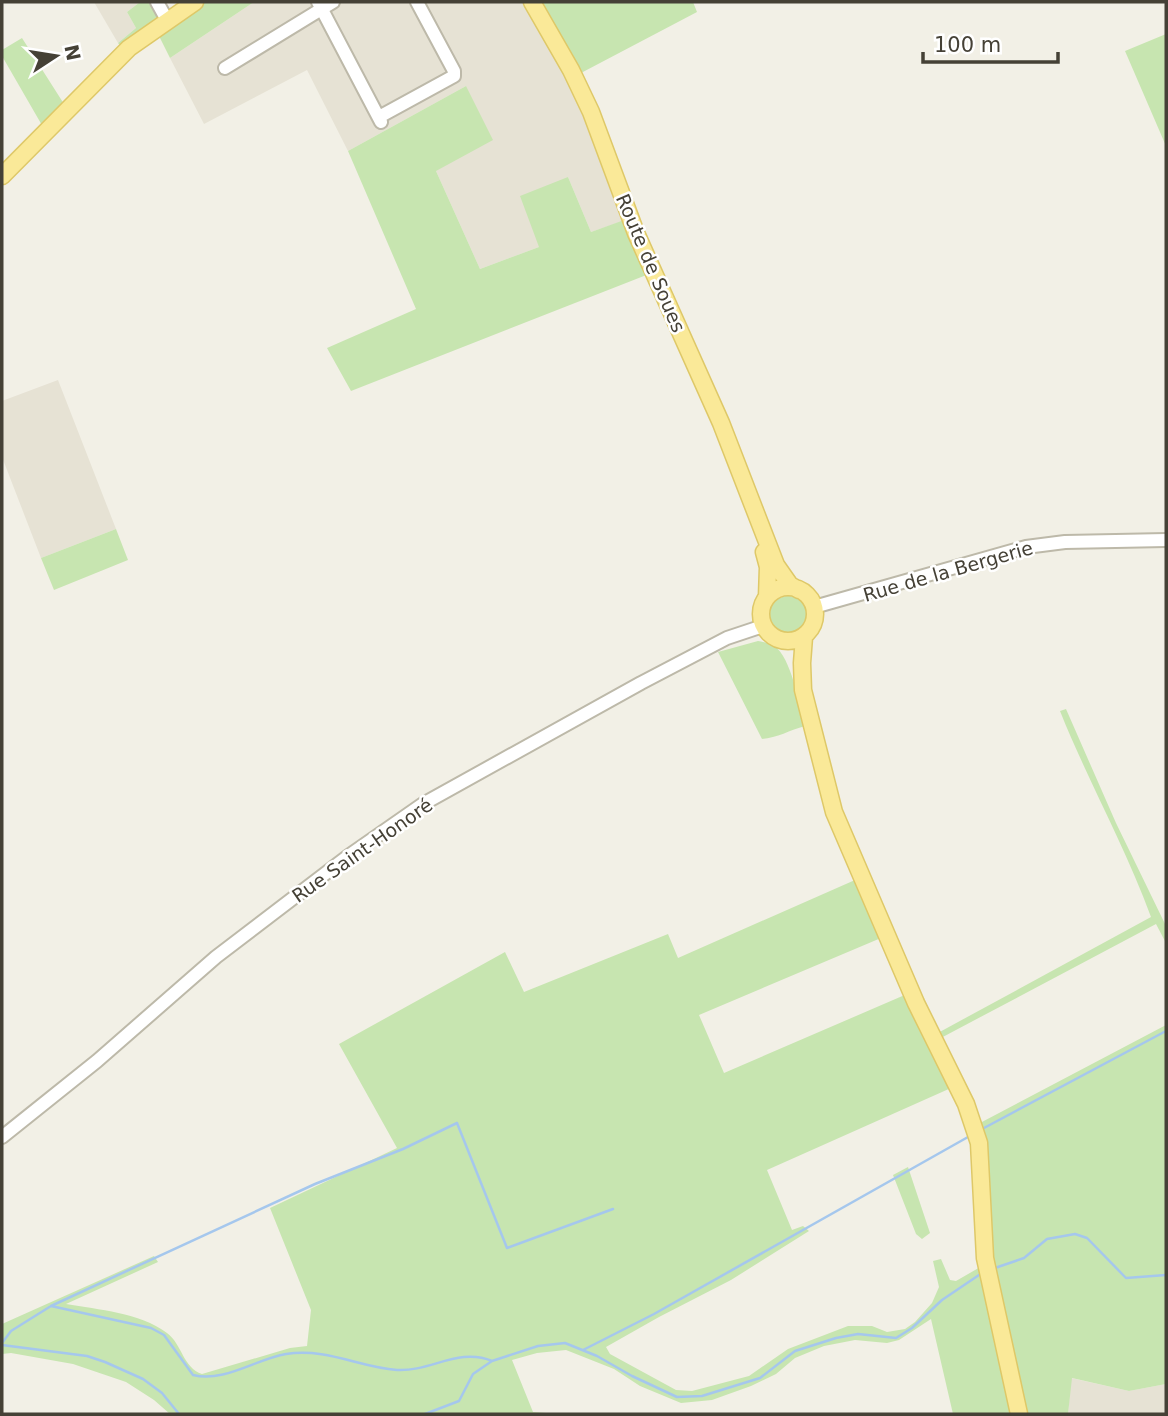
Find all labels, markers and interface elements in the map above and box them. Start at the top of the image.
north arrow [21,21,91,91]
scale bar [923,21,1058,65]
text: 100 m [934,33,1001,57]
text: N [60,42,85,63]
street label: Route de Soues [612,190,690,336]
street label: Rue de la Bergerie [861,536,1035,606]
street label: Rue Saint-Honoré [288,793,436,907]

